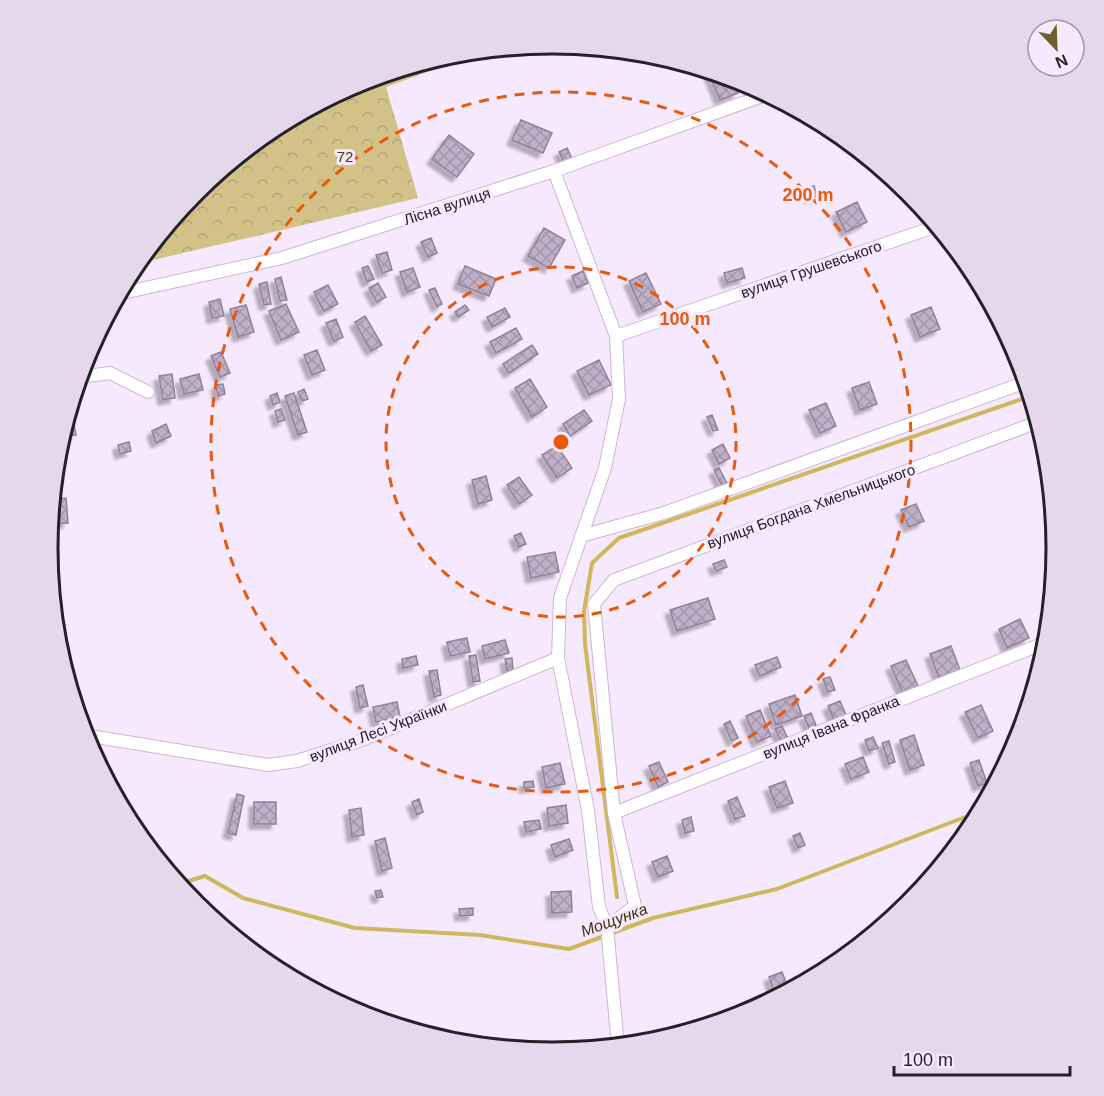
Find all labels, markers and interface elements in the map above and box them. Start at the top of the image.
north arrow [1026,18,1086,78]
text: N [1053,51,1070,71]
park label: 72 [337,148,353,165]
street label: Лісна вулиця [402,184,492,228]
text: 200 m [782,185,834,205]
street label: вулиця Грушевського [738,237,884,301]
text: 100 m [659,309,711,329]
centre of rings [551,432,571,452]
street label: вулиця Богдана Хмельницького [705,460,917,552]
street label: вулиця Івана Франка [760,692,902,762]
street label: вулиця Лесі Українки [307,697,449,765]
water label: Мощунка [578,900,650,940]
scale bar [894,1039,1070,1077]
text: 100 m [903,1050,953,1070]

